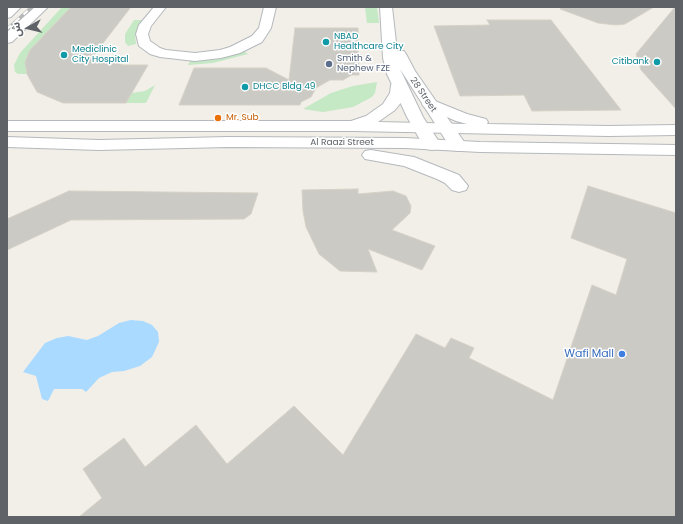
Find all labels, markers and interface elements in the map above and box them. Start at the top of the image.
north arrow [8,8,48,48]
text: ش [7,21,25,38]
place label: NBAD Healthcare City [334,32,404,53]
marker: NBAD Healthcare City [321,37,331,47]
place label: Mediclinic City Hospital [72,45,128,66]
marker: Mediclinic City Hospital [59,50,69,60]
place label: Smith & Nephew FZE [337,54,390,75]
place label: Citibank [612,57,649,67]
marker: Citibank [652,57,662,67]
marker: Smith & Nephew FZE [324,59,334,69]
street label: 28 Street [407,76,439,114]
marker: DHCC Bldg 49 [240,82,250,92]
place label: DHCC Bldg 49 [253,82,316,92]
marker: Mr. Sub [213,113,223,123]
place label: Mr. Sub [226,113,259,123]
street label: Al Raazi Street [310,138,374,148]
place label: Wafi Mall [564,347,614,361]
marker: Wafi Mall [617,349,627,359]

